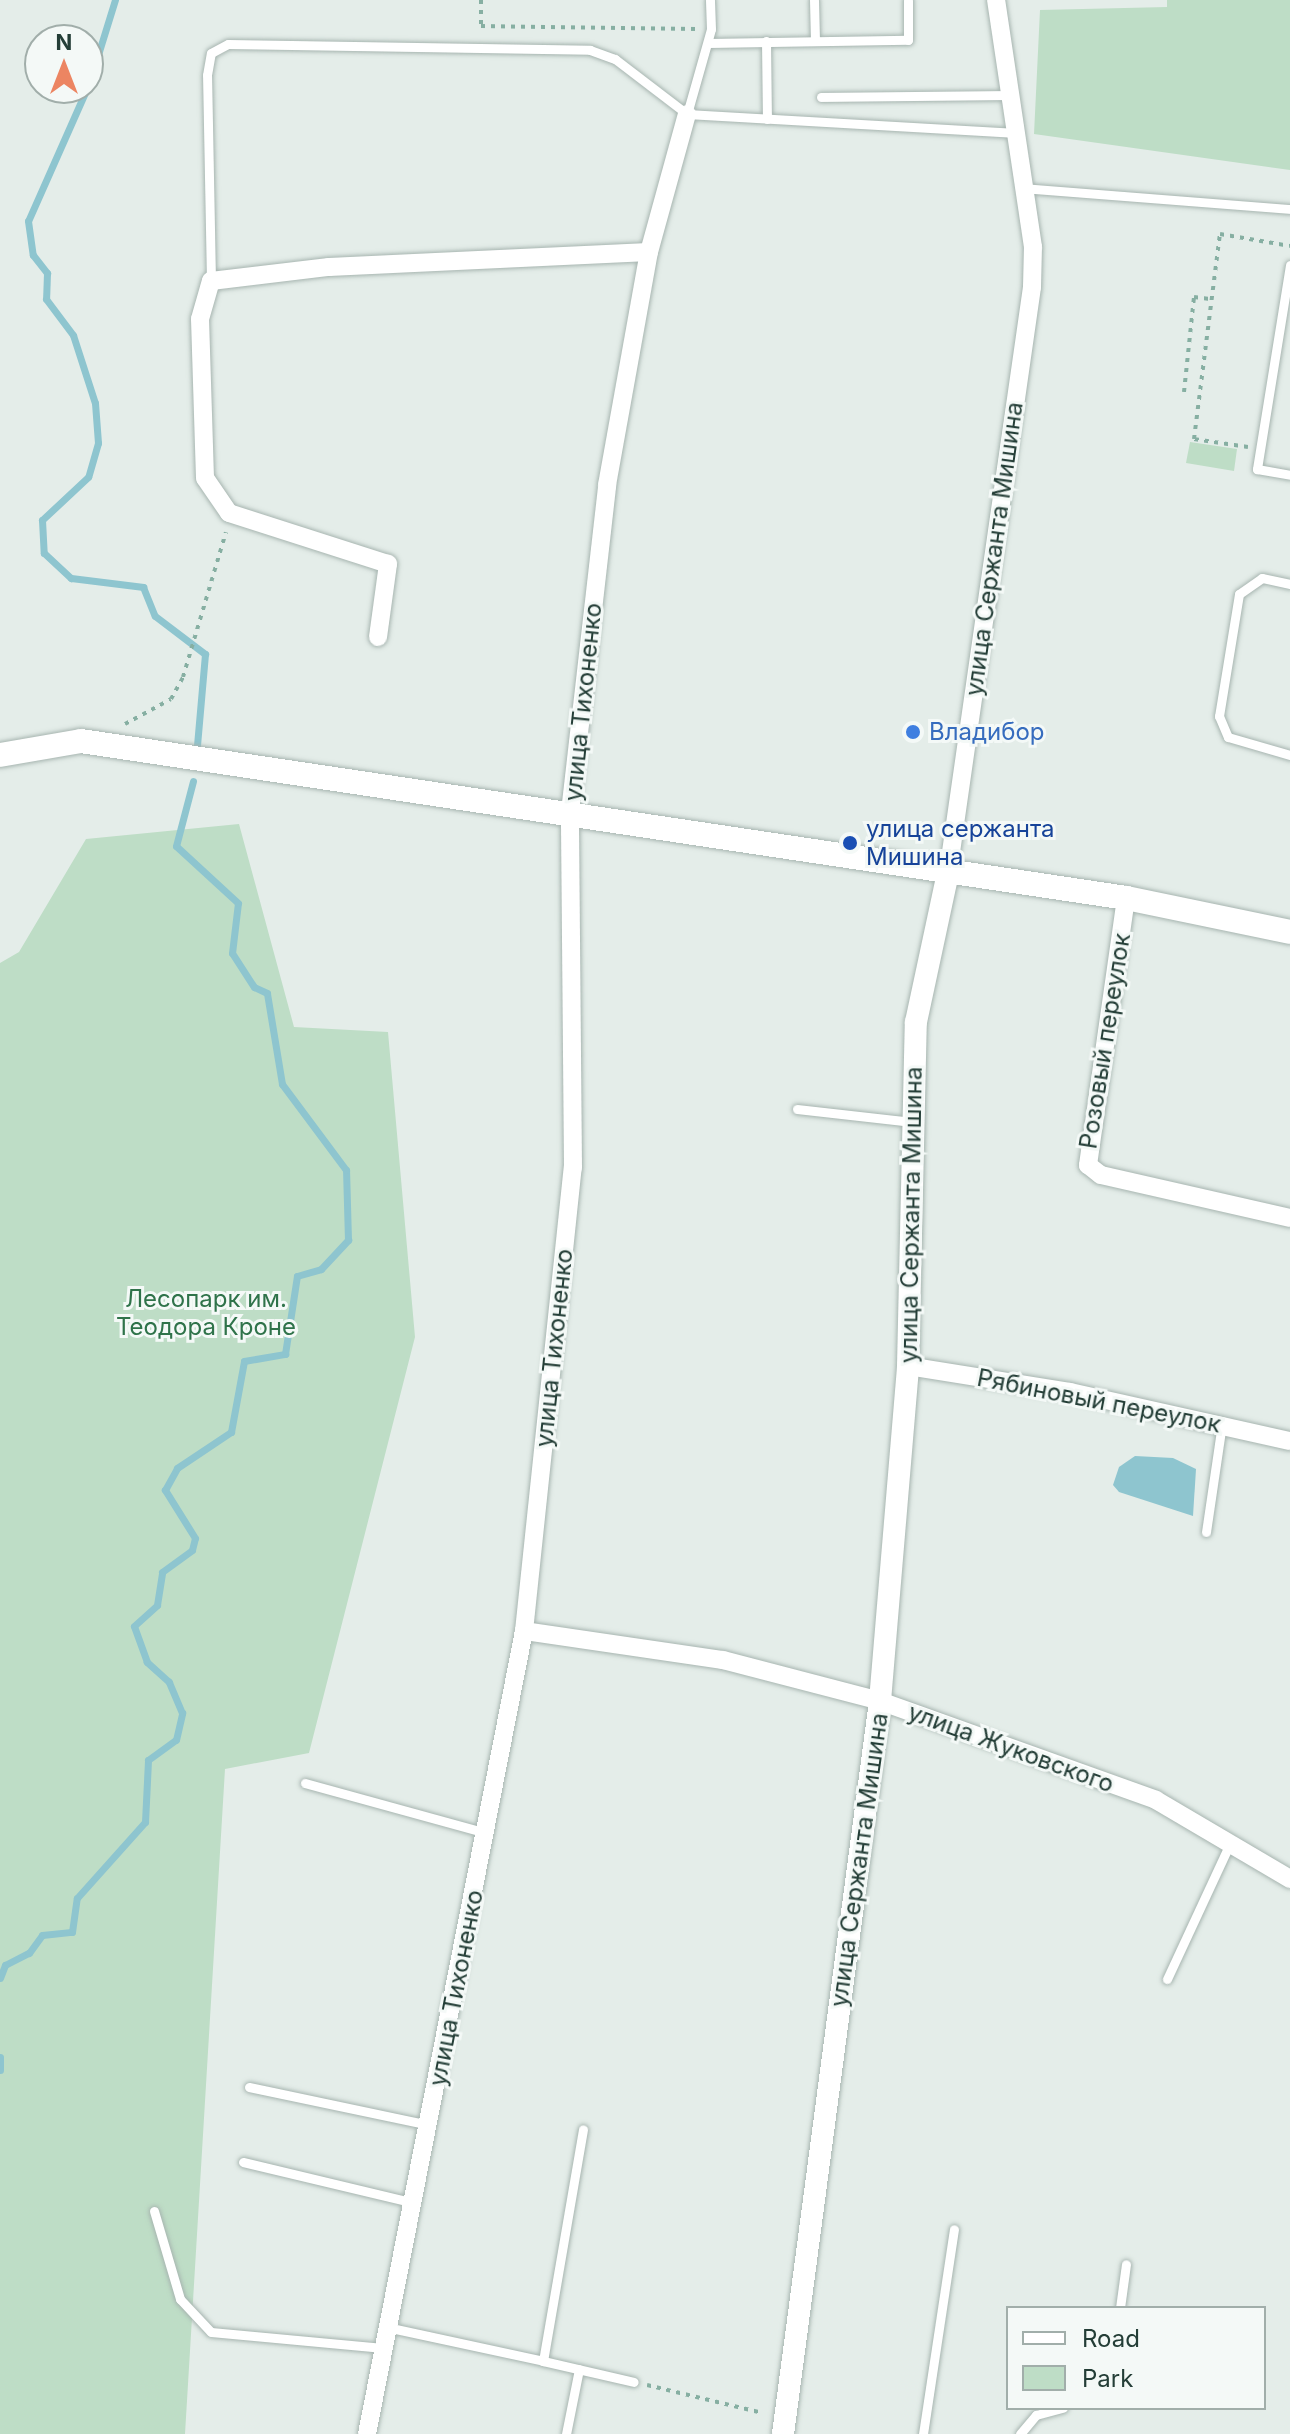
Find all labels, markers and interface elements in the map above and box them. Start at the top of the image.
north arrow [24,24,104,104]
text: N [56,29,72,55]
street label: улица Сержанта Мишина [959,400,1029,698]
street label: улица Тихоненко [558,601,608,803]
place label: Владибор [929,718,1045,746]
marker: Владибор [904,723,922,741]
place label: улица cержанта Мишина [866,815,1055,871]
marker: улица cержанта Мишина [841,834,859,852]
street label: Розовый переулок [1074,931,1136,1151]
street label: улица Сержанта Мишина [894,1066,928,1364]
street label: улица Тихоненко [529,1247,579,1449]
park label: Лесопарк им. Теодора Кроне [116,1285,296,1341]
street label: Рябиновый переулок [975,1363,1223,1439]
street label: улица Жуковского [904,1697,1118,1799]
street label: улица Сержанта Мишина [824,1711,894,2009]
street label: улица Тихоненко [423,1887,489,2089]
legend [1006,2306,1266,2410]
text: Road [1082,2324,1140,2353]
text: Park [1082,2364,1133,2393]

